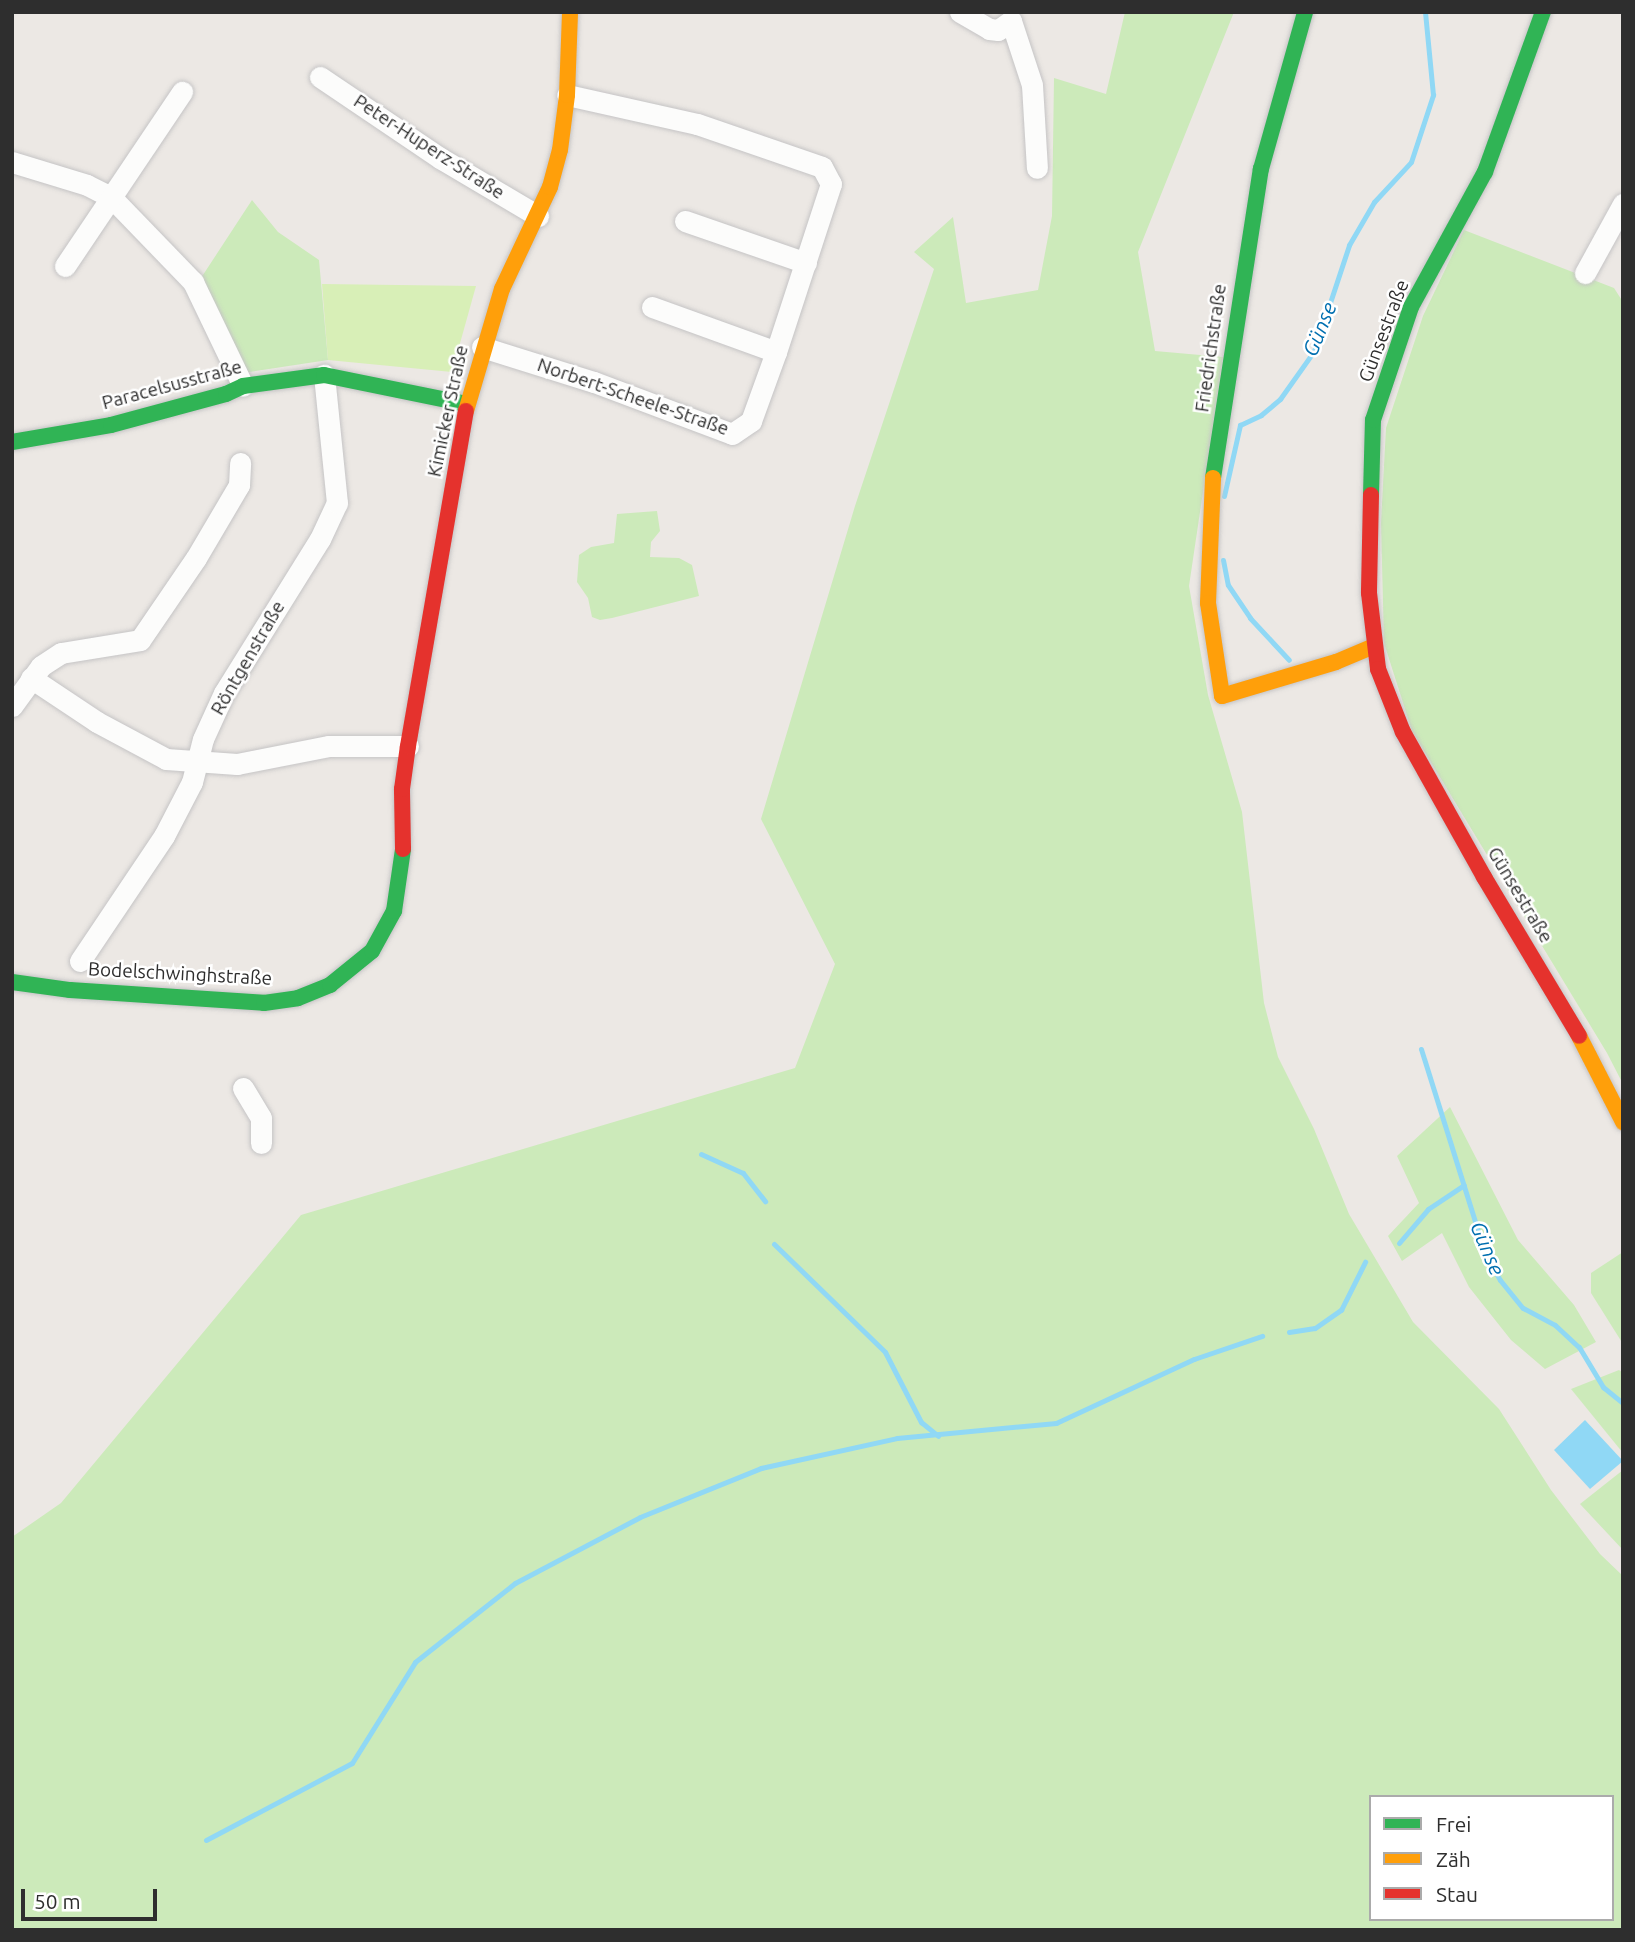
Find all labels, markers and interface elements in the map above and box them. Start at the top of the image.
street label: Peter-Huperz-Straße [349,90,509,204]
street label: Günsestraße [1354,277,1414,385]
street label: Friedrichstraße [1191,282,1231,414]
water label: Günse [1297,298,1341,360]
street label: Kimicker Straße [423,343,473,479]
street label: Norbert-Scheele-Straße [534,353,732,441]
street label: Paracelsusstraße [99,355,245,415]
street label: Röntgenstraße [206,597,290,719]
street label: Günsestraße [1483,843,1557,947]
street label: Bodelschwinghstraße [87,958,273,990]
water label: Günse [1465,1217,1511,1279]
legend [1369,1795,1614,1921]
text: Frei [1436,1812,1471,1836]
text: Zäh [1436,1847,1471,1871]
scale bar [24,1876,161,1920]
text: Stau [1436,1882,1478,1906]
text: 50 m [34,1889,81,1913]

